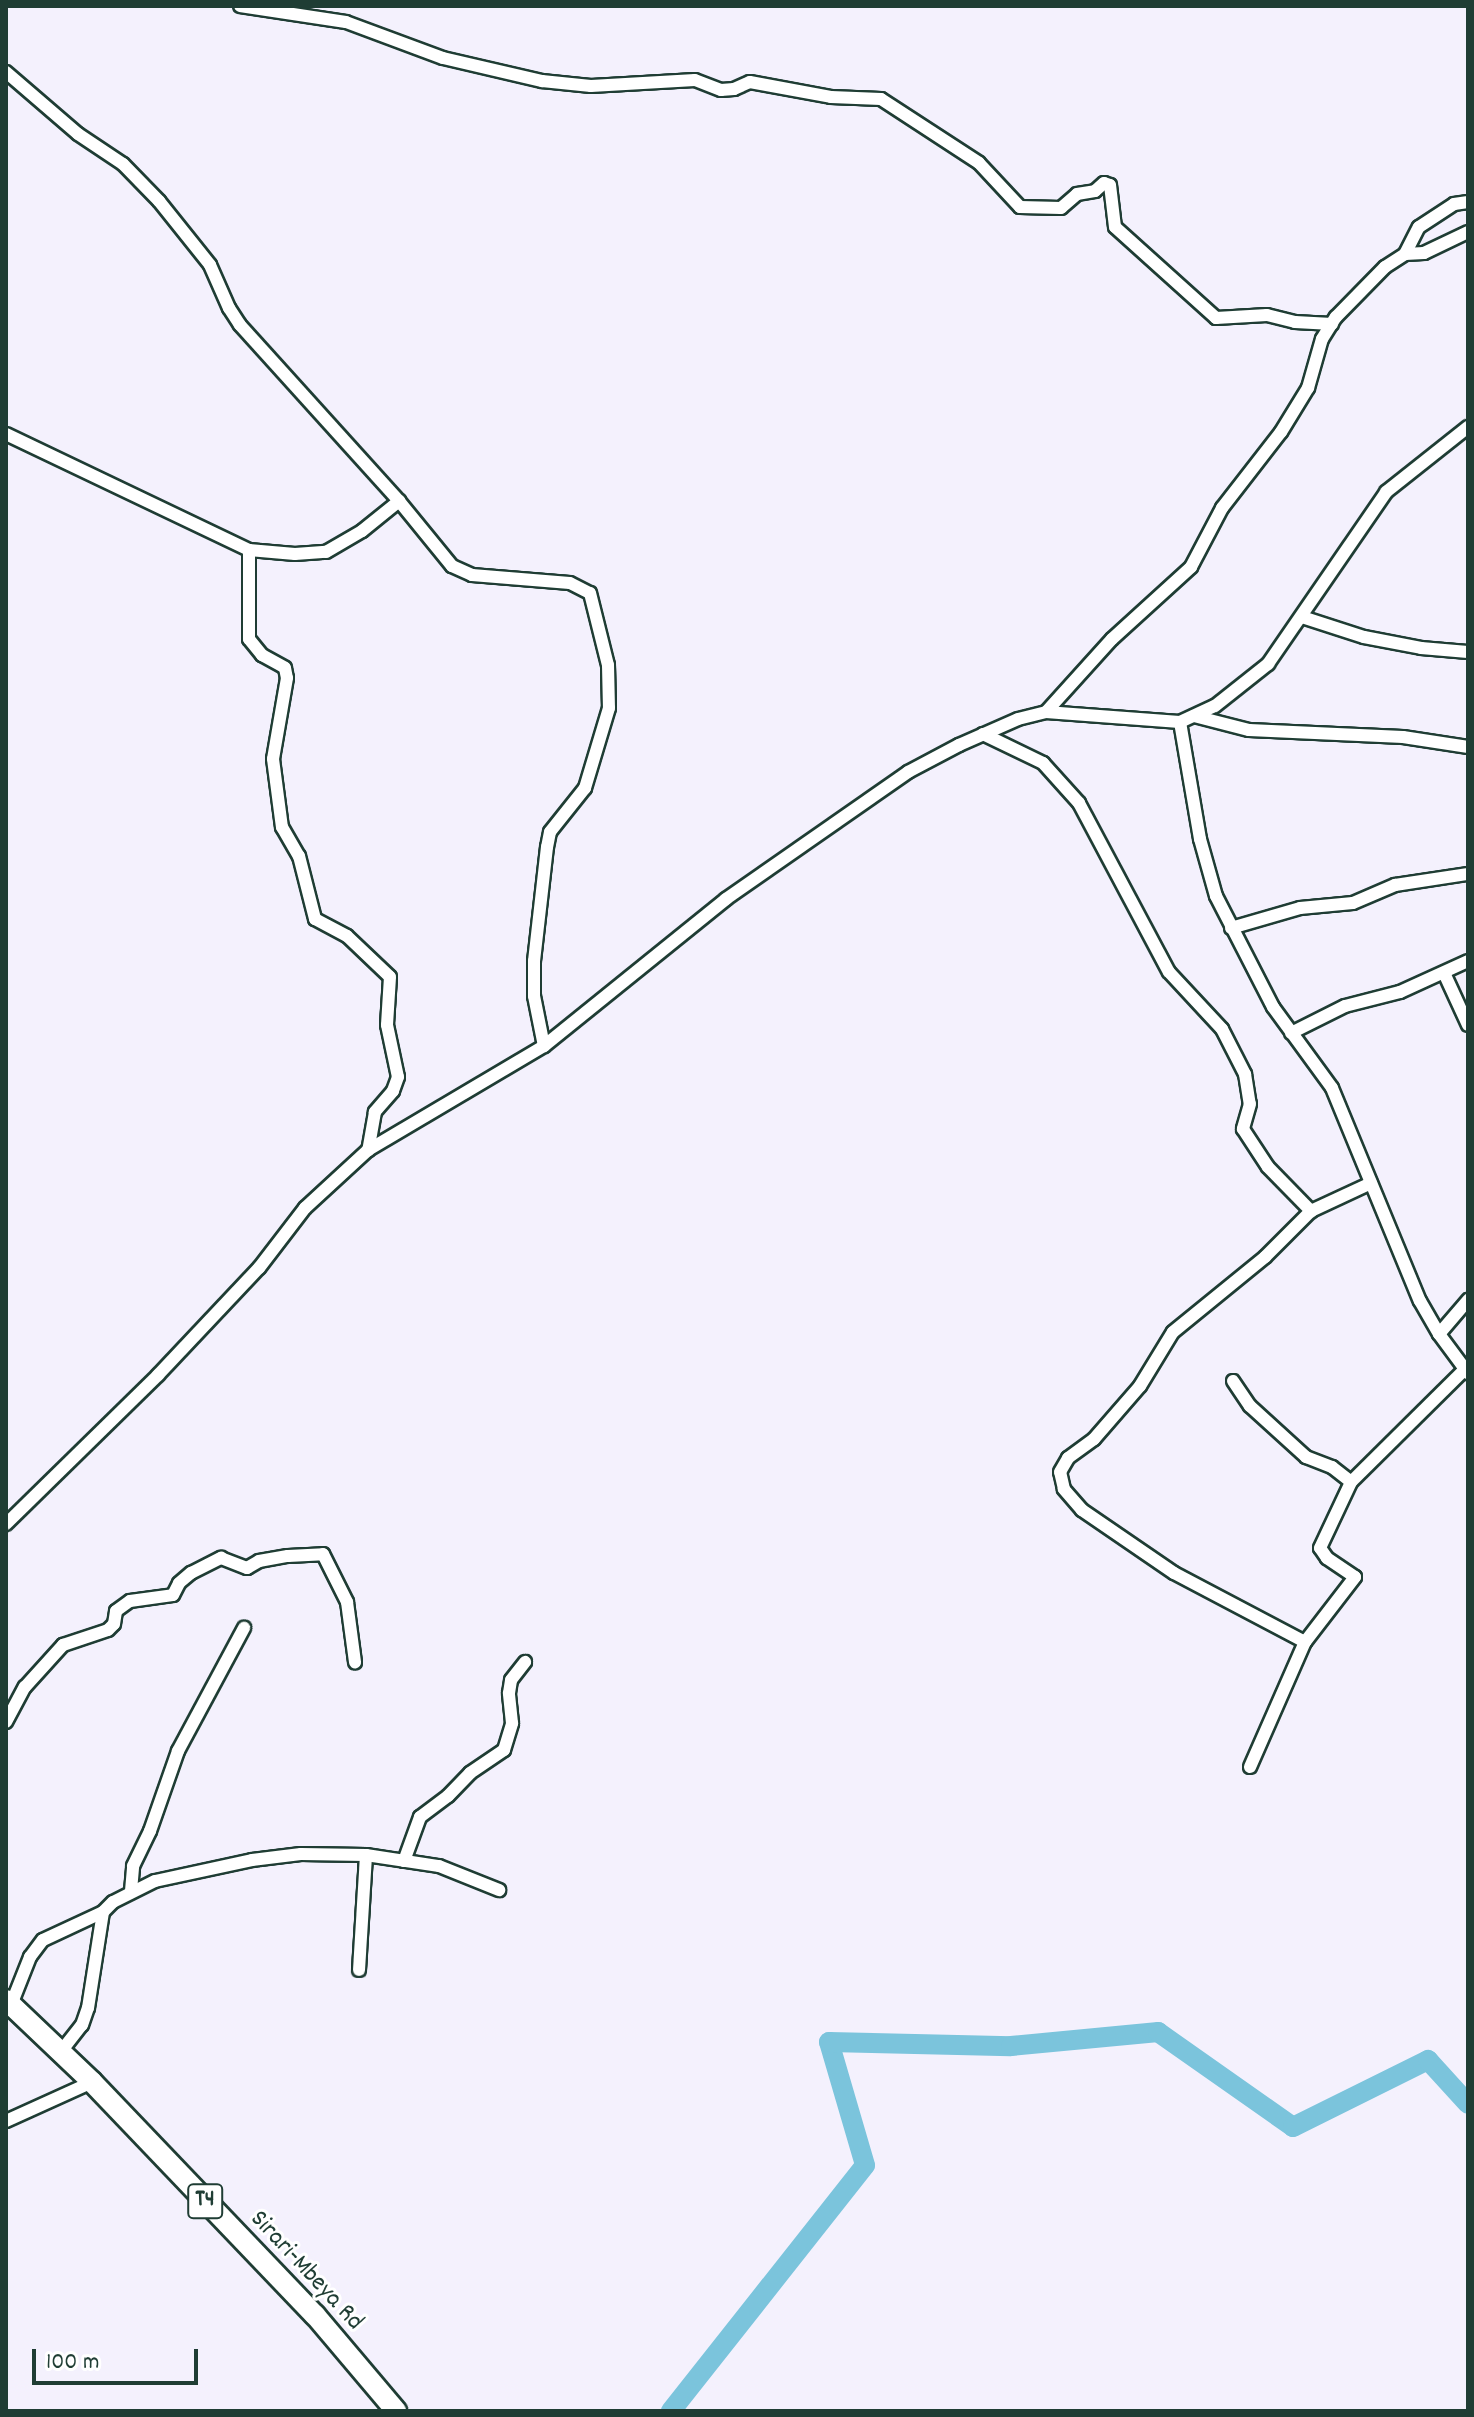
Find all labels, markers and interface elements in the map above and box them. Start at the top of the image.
road number: T4 [187,2181,223,2221]
street label: Sirari-Mbeya Rd [242,2204,370,2338]
scale bar [36,2333,202,2383]
text: 100 m [46,2346,99,2380]

